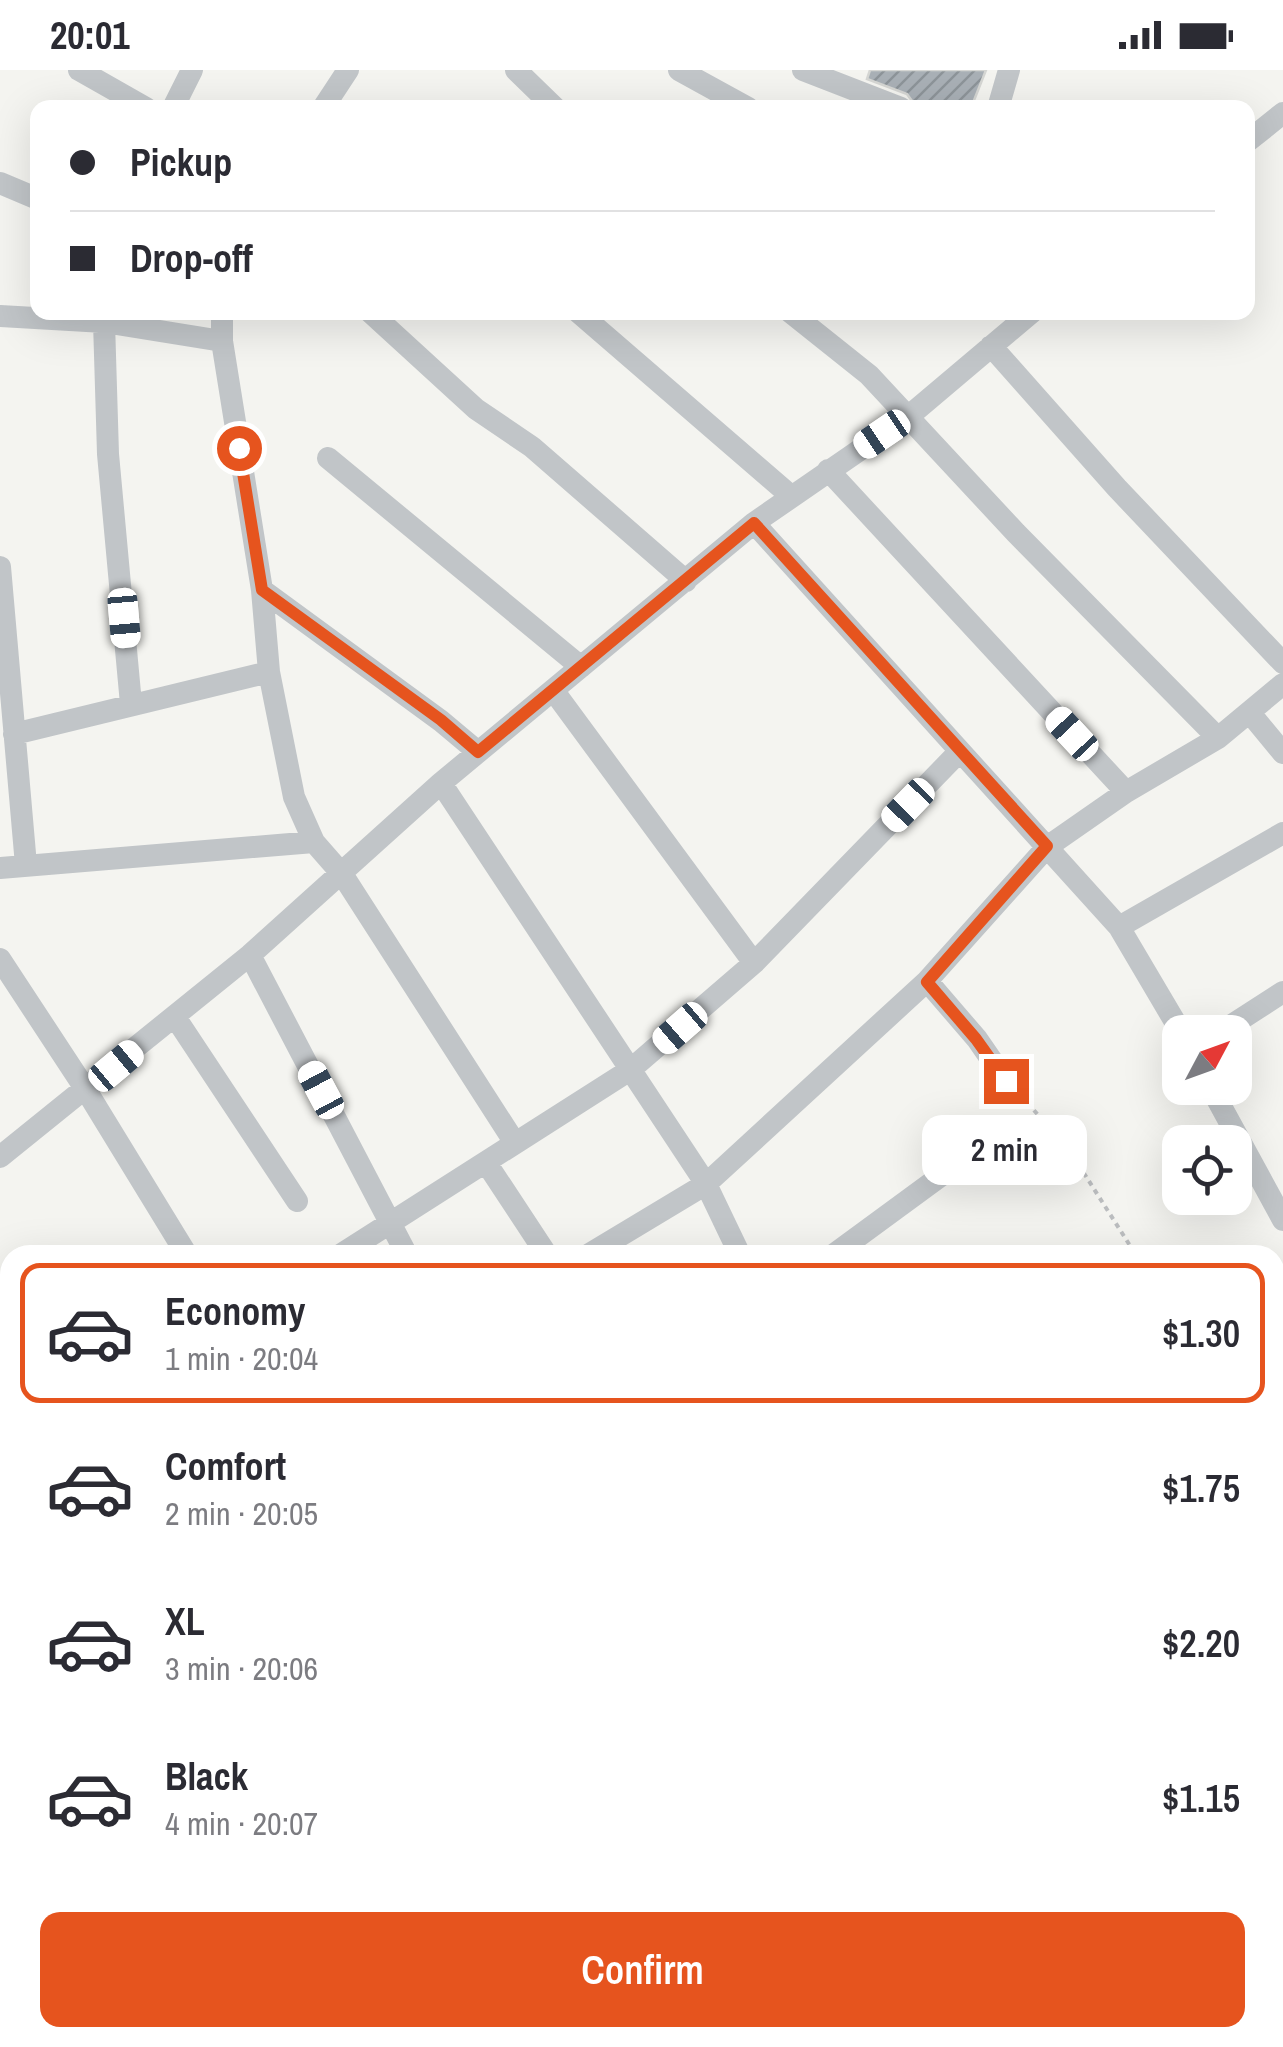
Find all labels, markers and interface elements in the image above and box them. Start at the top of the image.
text: 20:01 [50,10,130,61]
text: Pickup [130,137,232,188]
text: Drop-off [130,233,253,284]
car [849,405,915,463]
route start [217,426,262,471]
car [106,587,142,649]
car [1041,702,1103,766]
car [876,773,940,837]
car [648,997,712,1059]
north arrow [1162,1015,1252,1105]
map controls [1162,1015,1252,1215]
car [83,1035,149,1097]
car [294,1056,348,1124]
route end [984,1059,1029,1104]
callout: 2 min [924,1116,1088,1186]
button: locate [1162,1125,1252,1215]
text: 2 min [971,1128,1038,1171]
text: Economy [165,1286,305,1337]
icon: car [45,1288,135,1378]
text: $1.30 [1162,1308,1240,1359]
text: 1 min · 20:04 [165,1337,318,1380]
text: Comfort [165,1441,286,1492]
icon: car [45,1443,135,1533]
text: $1.75 [1162,1463,1240,1514]
text: 2 min · 20:05 [165,1492,318,1535]
text: XL [165,1596,205,1647]
icon: car [45,1598,135,1688]
text: $2.20 [1162,1618,1240,1669]
text: 3 min · 20:06 [165,1647,318,1690]
text: Black [165,1751,248,1802]
icon: car [45,1753,135,1843]
text: $1.15 [1162,1773,1240,1824]
text: 4 min · 20:07 [165,1802,318,1845]
button: Confirm [40,1912,1245,2027]

